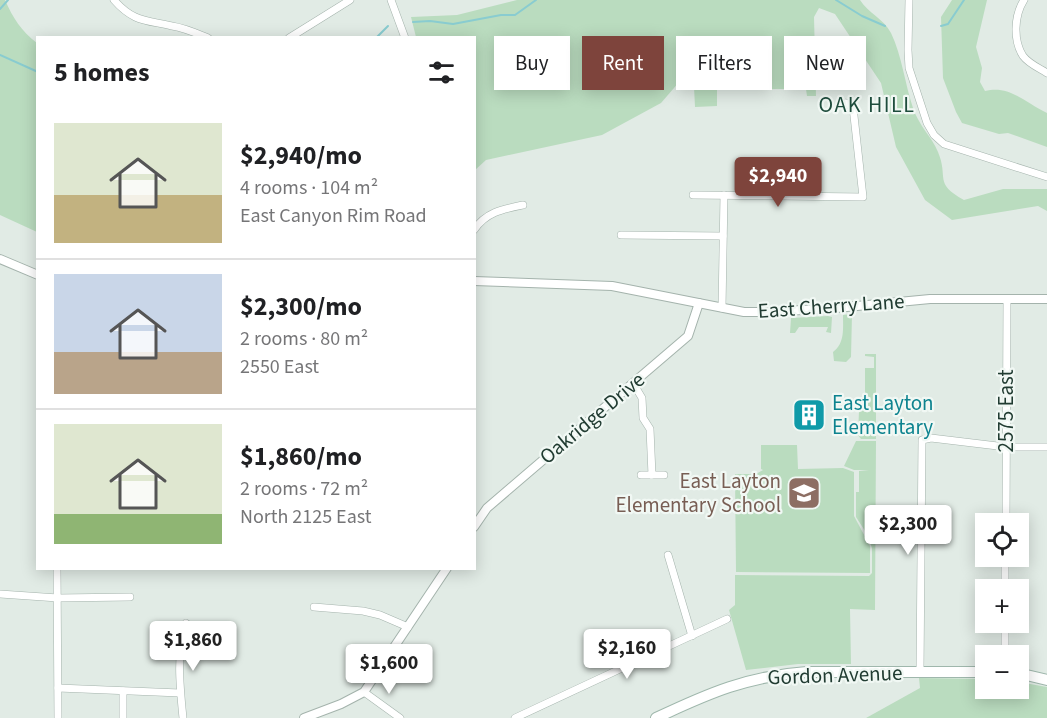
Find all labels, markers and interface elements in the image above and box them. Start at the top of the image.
chip: Buy [494,36,570,90]
chip: Rent [582,36,664,90]
chip: Filters [676,36,772,90]
chip: New [784,36,866,90]
text: 5 homes [54,54,149,91]
icon: filters [425,56,458,89]
district label: OAK HILL [819,89,916,121]
text: $2,940/mo [240,137,362,174]
icon: home [102,147,174,219]
pin: $2,940 [729,157,827,208]
text: $2,940 [749,162,807,190]
text: 4 rooms · 104 m² [240,174,378,202]
text: East Canyon Rim Road [240,202,427,230]
street label: East Cherry Lane [757,286,905,326]
text: $2,300/mo [240,288,362,325]
icon: home [102,298,174,370]
text: 2 rooms · 80 m² [240,325,368,353]
text: 2550 East [240,353,319,381]
street label: Oakridge Drive [533,365,651,471]
street label: 2575 East [991,369,1021,453]
place label: East Layton Elementary [832,388,934,442]
building icon: East Layton Elementary [791,397,827,433]
text: $1,860/mo [240,438,362,475]
icon: home [102,448,174,520]
place label: East Layton Elementary School [615,466,781,520]
text: 2 rooms · 72 m² [240,475,368,503]
school or university icon: East Layton Elementary School [786,475,822,511]
text: North 2125 East [240,503,371,531]
pin: $2,300 [859,505,957,556]
text: $2,300 [879,510,937,538]
map controls [975,513,1029,699]
button: locate [975,513,1029,567]
button: + [975,579,1029,633]
pin: $1,860 [144,621,242,672]
text: $1,860 [164,626,222,654]
pin: $2,160 [578,629,676,680]
text: $2,160 [598,634,656,662]
pin: $1,600 [340,644,438,695]
button: − [975,645,1029,699]
text: $1,600 [360,649,418,677]
street label: Gordon Avenue [767,658,903,692]

